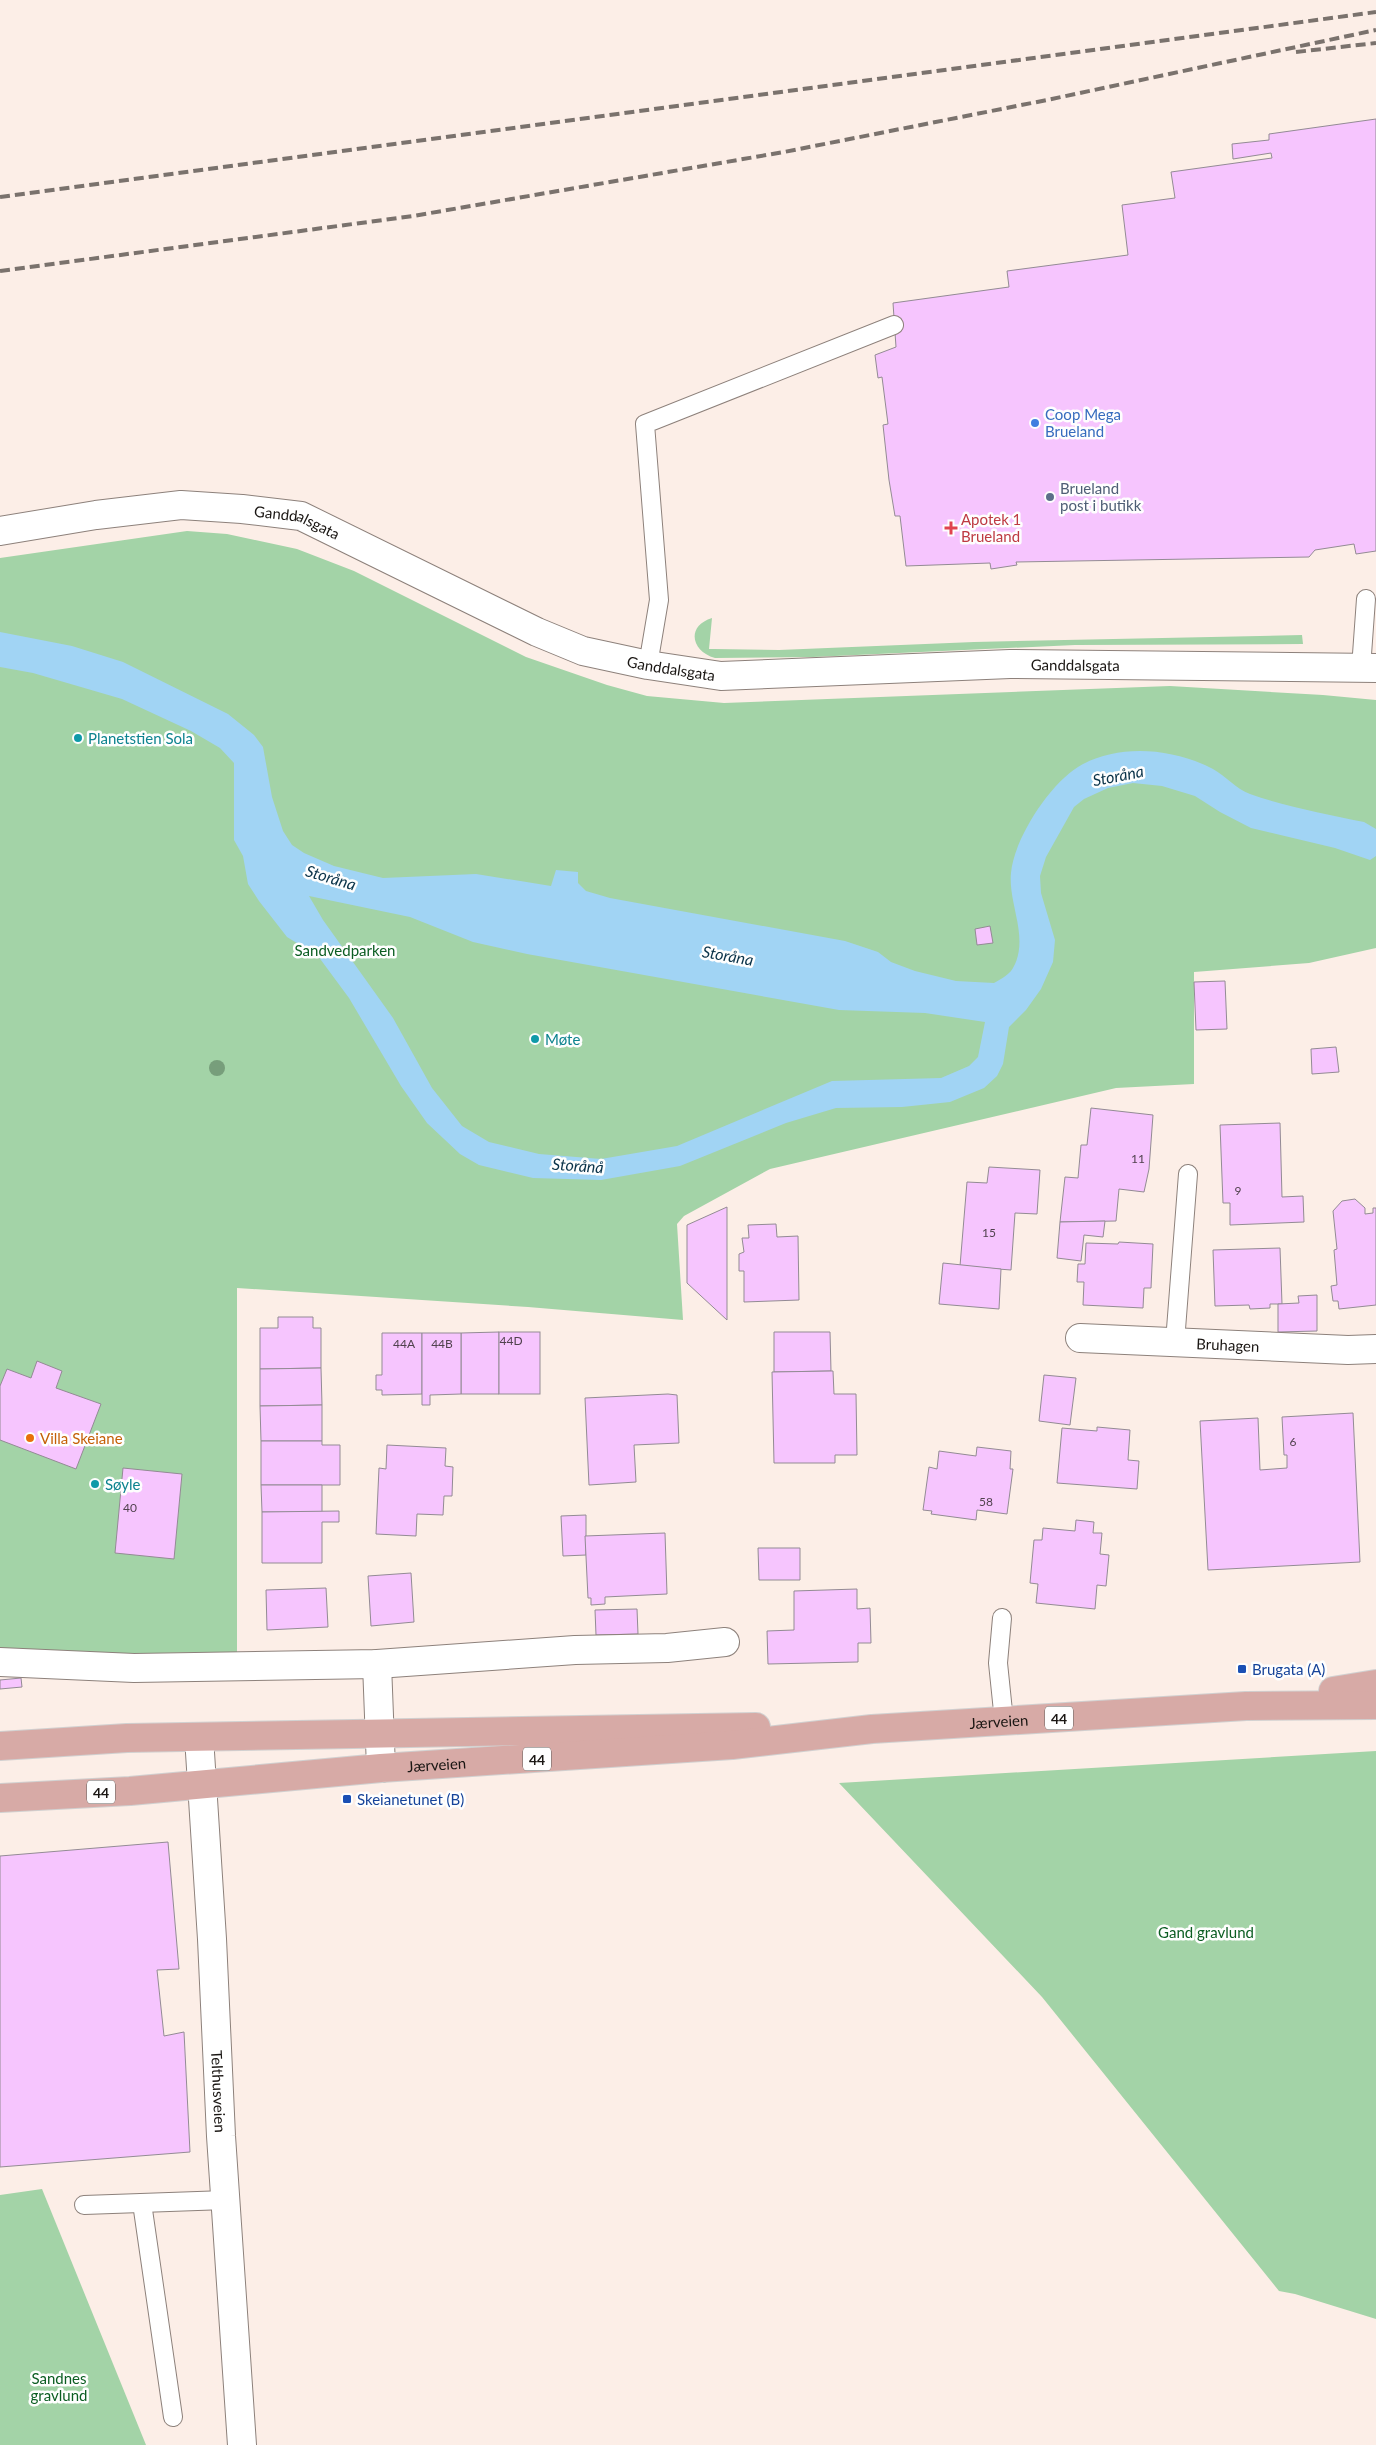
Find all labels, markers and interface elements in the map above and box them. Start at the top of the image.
place label: Coop Mega Brueland [1045,405,1121,440]
marker: Coop Mega Brueland [1029,417,1041,429]
place label: Brueland post i butikk [1060,479,1142,514]
marker: Brueland post i butikk [1044,491,1056,503]
street label: Ganddalsgata [253,502,343,543]
place label: Apotek 1 Brueland [961,510,1021,545]
marker: Apotek 1 Brueland [945,522,957,534]
street label: Ganddalsgata [625,652,716,684]
street label: Ganddalsgata [1031,655,1120,674]
place label: Planetstien Sola [88,729,193,747]
marker: Planetstien Sola [72,732,84,744]
water label: Storåna [1091,761,1145,789]
water label: Storåna [304,860,358,894]
park label: Sandvedparken [295,941,395,959]
water label: Storåna [701,941,755,969]
place label: Møte [545,1030,580,1048]
marker: Møte [529,1033,541,1045]
house number: 11 [1131,1151,1145,1166]
water label: Storånå [552,1154,604,1176]
house number: 9 [1235,1183,1242,1198]
house number: 15 [982,1225,996,1240]
house number: 44D [499,1333,523,1348]
street label: Bruhagen [1196,1334,1260,1355]
house number: 44A [393,1336,416,1351]
house number: 44B [431,1336,453,1351]
place label: Villa Skeiane [40,1429,123,1447]
marker: Villa Skeiane [24,1432,36,1444]
house number: 6 [1290,1434,1297,1449]
place label: Søyle [105,1475,141,1493]
marker: Søyle [89,1478,101,1490]
house number: 58 [979,1494,993,1509]
house number: 40 [123,1500,137,1515]
place label: Brugata (A) [1252,1660,1325,1678]
marker: Brugata (A) [1236,1663,1248,1675]
road number: 44 [1045,1706,1073,1730]
street label: Jærveien [969,1710,1029,1732]
road number: 44 [523,1748,551,1770]
street label: Jærveien [407,1753,467,1775]
road number: 44 [87,1780,115,1804]
place label: Skeianetunet (B) [357,1790,464,1808]
marker: Skeianetunet (B) [341,1793,353,1805]
park label: Gand gravlund [1158,1923,1254,1941]
street label: Telthusveien [208,2050,230,2133]
park label: Sandnes gravlund [31,2369,87,2404]

